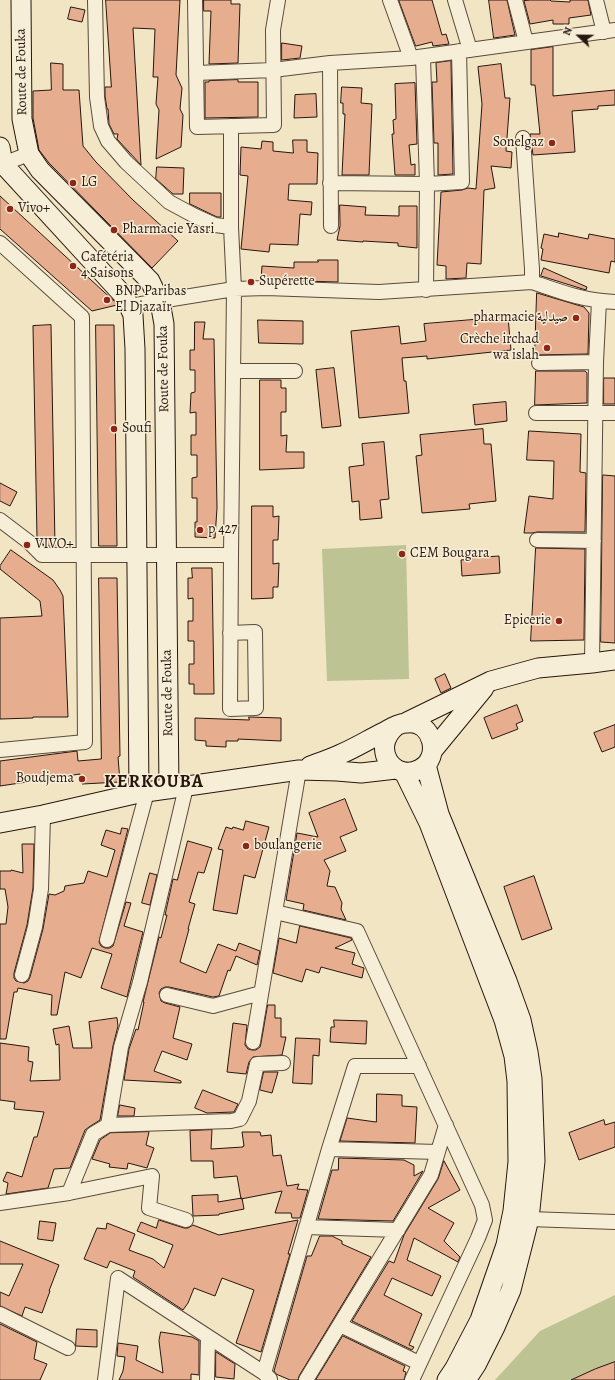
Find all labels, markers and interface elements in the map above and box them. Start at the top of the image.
north arrow [559,16,599,56]
text: N [559,25,576,38]
street label: Route de Fouka [13,28,31,116]
place label: Sonelgaz [493,135,544,151]
marker: Sonelgaz [547,138,557,148]
place label: LG [81,175,97,191]
marker: LG [68,178,78,188]
place label: Vivo+ [18,201,50,217]
marker: Vivo+ [5,204,15,214]
place label: Pharmacie Yasri [122,222,214,238]
marker: Pharmacie Yasri [109,225,119,235]
place label: Cafétéria 4 Saisons [81,250,134,282]
marker: Cafétéria 4 Saisons [68,261,78,271]
place label: Supérette [259,274,315,290]
marker: Supérette [246,277,256,287]
place label: BNP Paribas El Djazaïr [115,284,186,316]
marker: BNP Paribas El Djazaïr [102,295,112,305]
place label: pharmacie صيدلية [473,310,568,326]
marker: pharmacie صيدلية [571,313,581,323]
street label: Route de Fouka [155,325,173,413]
place label: Crèche irchad wa islah [460,332,539,364]
marker: Crèche irchad wa islah [542,343,552,353]
place label: Soufi [122,421,152,437]
marker: Soufi [109,424,119,434]
place label: p 427 [208,522,237,538]
marker: p 427 [195,525,205,535]
place label: VIVO+ [35,537,73,553]
marker: VIVO+ [22,540,32,550]
place label: CEM Bougara [410,546,490,562]
marker: CEM Bougara [397,549,407,559]
place label: Epicerie [504,613,551,629]
marker: Epicerie [554,616,564,626]
street label: Route de Fouka [159,649,177,737]
place label: Boudjema [16,771,74,787]
district label: KERKOUBA [104,772,204,794]
marker: Boudjema [77,774,87,784]
place label: boulangerie [254,838,322,854]
marker: boulangerie [241,841,251,851]

